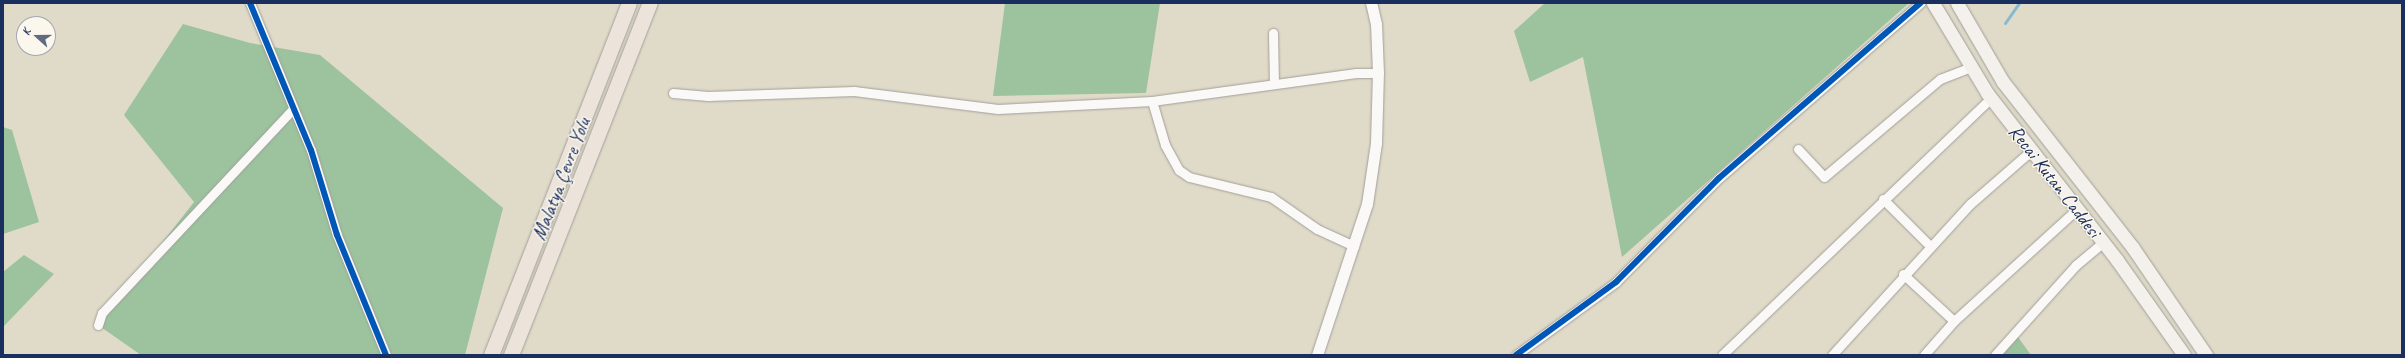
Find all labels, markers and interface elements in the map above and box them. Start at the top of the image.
north arrow [16,16,56,56]
text: K [18,27,33,37]
street label: Malatya Çevre Yolu [527,114,595,244]
street label: Recai Kutan Caddesi [2004,120,2106,242]

